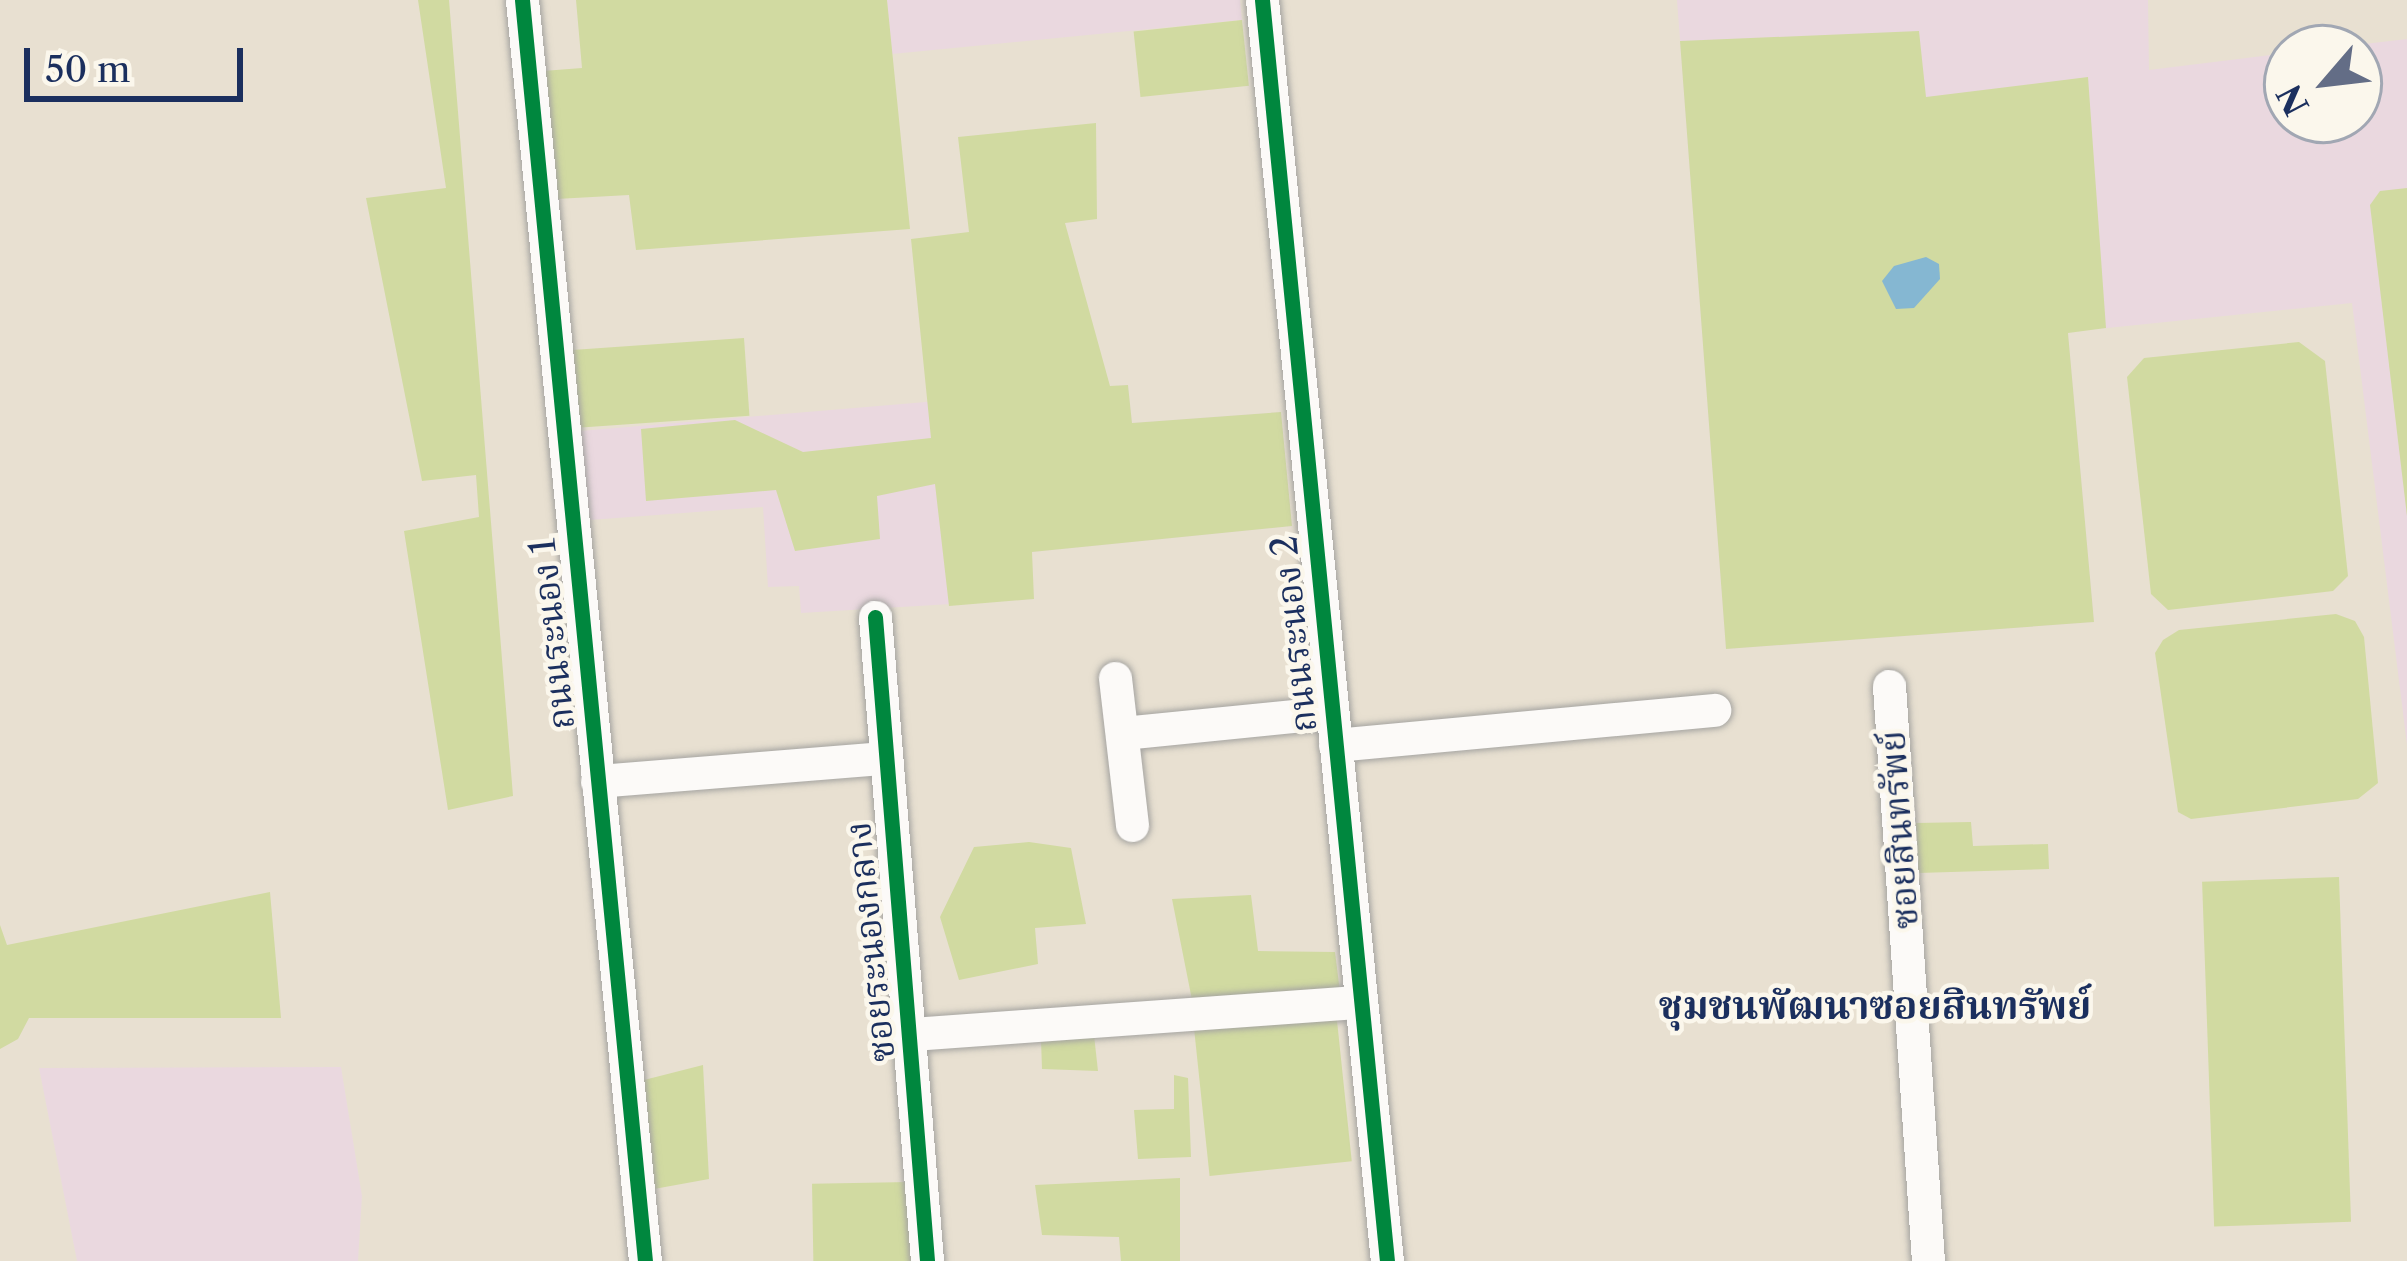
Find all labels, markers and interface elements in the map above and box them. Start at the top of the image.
scale bar [30,24,249,98]
north arrow [2263,24,2383,144]
text: 50 m [45,47,130,91]
text: N [2269,77,2318,122]
street label: ถนนระนอง 2 [1262,533,1326,735]
street label: ถนนระนอง 1 [520,536,584,732]
street label: ซอยสินทรัพย์ [1871,729,1927,931]
street label: ซอยระนองกลาง [836,820,904,1064]
district label: ชุมชนพัฒนาซอยสินทรัพย์ [1659,982,2091,1028]

